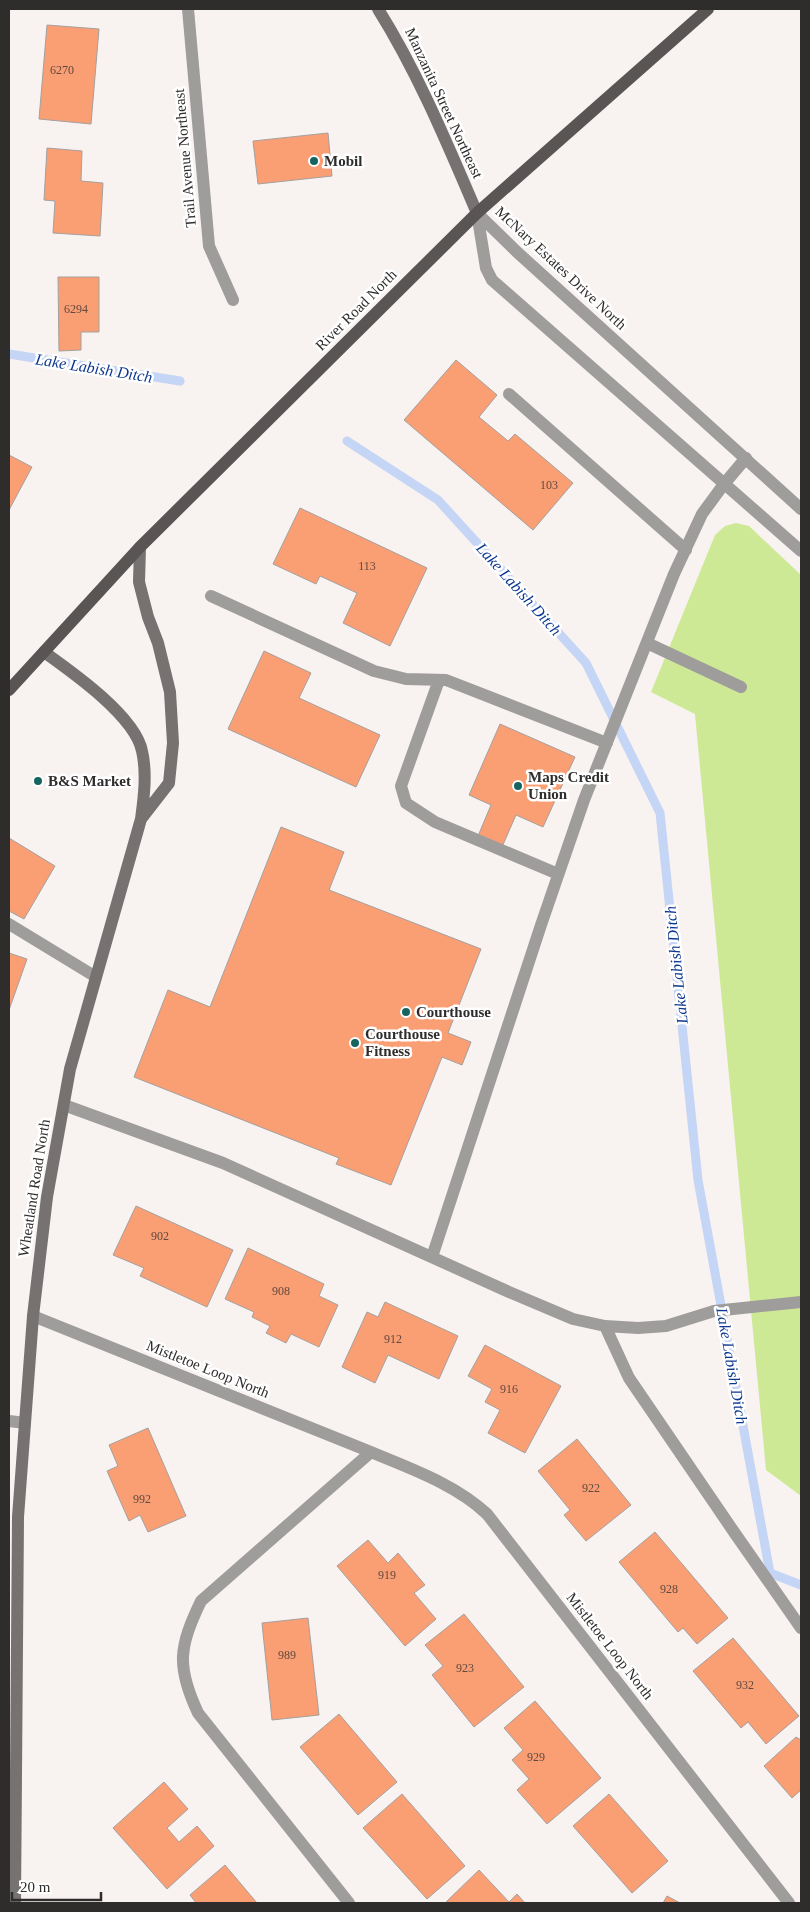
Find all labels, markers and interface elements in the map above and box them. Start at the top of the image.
street label: Manzanita Street Northeast [402,25,486,181]
house number: 6270 [50,63,74,77]
street label: Trail Avenue Northeast [171,87,199,228]
place label: Mobil [324,153,362,169]
marker: Mobil [308,155,320,167]
street label: McNary Estates Drive North [492,203,630,333]
street label: River Road North [312,266,400,354]
house number: 6294 [64,302,88,316]
water label: Lake Labish Ditch [33,350,154,386]
house number: 103 [540,478,558,492]
water label: Lake Labish Ditch [472,539,565,639]
house number: 113 [358,559,376,573]
place label: Maps Credit Union [528,769,609,802]
place label: B&S Market [48,773,131,789]
marker: B&S Market [32,775,44,787]
marker: Maps Credit Union [512,780,524,792]
water label: Lake Labish Ditch [661,905,691,1026]
place label: Courthouse [416,1004,491,1020]
marker: Courthouse [400,1006,412,1018]
place label: Courthouse Fitness [365,1026,440,1059]
marker: Courthouse Fitness [349,1037,361,1049]
street label: Wheatland Road North [15,1118,53,1258]
house number: 902 [151,1229,169,1243]
house number: 908 [272,1284,290,1298]
water label: Lake Labish Ditch [713,1305,751,1426]
house number: 912 [384,1332,402,1346]
street label: Mistletoe Loop North [144,1337,272,1401]
house number: 916 [500,1382,518,1396]
house number: 922 [582,1481,600,1495]
house number: 992 [133,1492,151,1506]
house number: 919 [378,1568,396,1582]
house number: 928 [660,1582,678,1596]
street label: Mistletoe Loop North [563,1590,657,1703]
house number: 989 [278,1648,296,1662]
house number: 923 [456,1661,474,1675]
house number: 932 [736,1678,754,1692]
house number: 929 [527,1750,545,1764]
scale bar [12,1870,101,1902]
text: 20 m [20,1879,51,1895]

